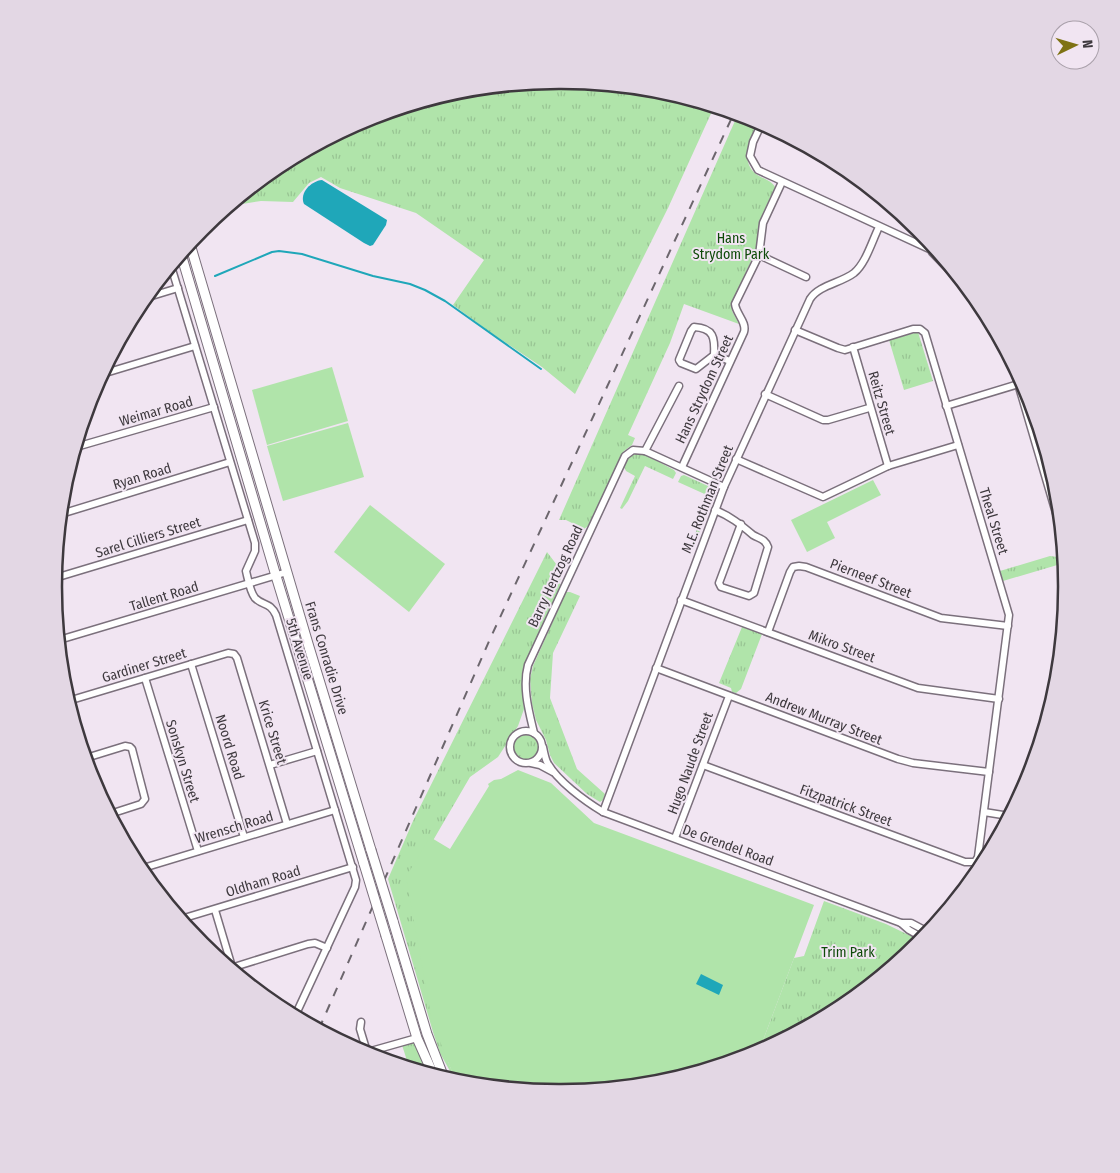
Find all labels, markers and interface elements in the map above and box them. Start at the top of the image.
north arrow [1050,20,1100,70]
text: N [1079,39,1096,49]
park label: Hans Strydom Park [693,230,770,263]
street label: Hans Strydom Street [672,332,737,446]
street label: Reitz Street [864,369,899,437]
street label: Weimar Road [117,393,195,430]
street label: M.E. Rothman Street [678,442,737,556]
street label: Ryan Road [111,460,173,493]
street label: Theal Street [975,486,1012,557]
street label: Sarel Cilliers Street [94,513,203,562]
street label: Barry Hertzog Road [524,523,586,630]
street label: Pierneef Street [828,555,914,602]
street label: Tallent Road [128,578,201,615]
street label: Frans Conradie Drive [301,600,352,717]
street label: 5th Avenue [282,616,317,682]
street label: Mikro Street [806,627,878,666]
street label: Gardiner Street [100,644,189,686]
street label: Andrew Murray Street [763,688,885,749]
street label: Krice Street [255,698,290,767]
street label: Hugo Naude Street [664,709,717,817]
street label: Noord Road [212,712,248,782]
street label: Sonskyn Street [162,718,203,805]
street label: Fitzpatrick Street [797,781,895,830]
street label: Wrensch Road [193,808,275,847]
street label: De Grendel Road [680,821,776,870]
street label: Oldham Road [224,862,303,901]
park label: Trim Park [821,944,875,961]

